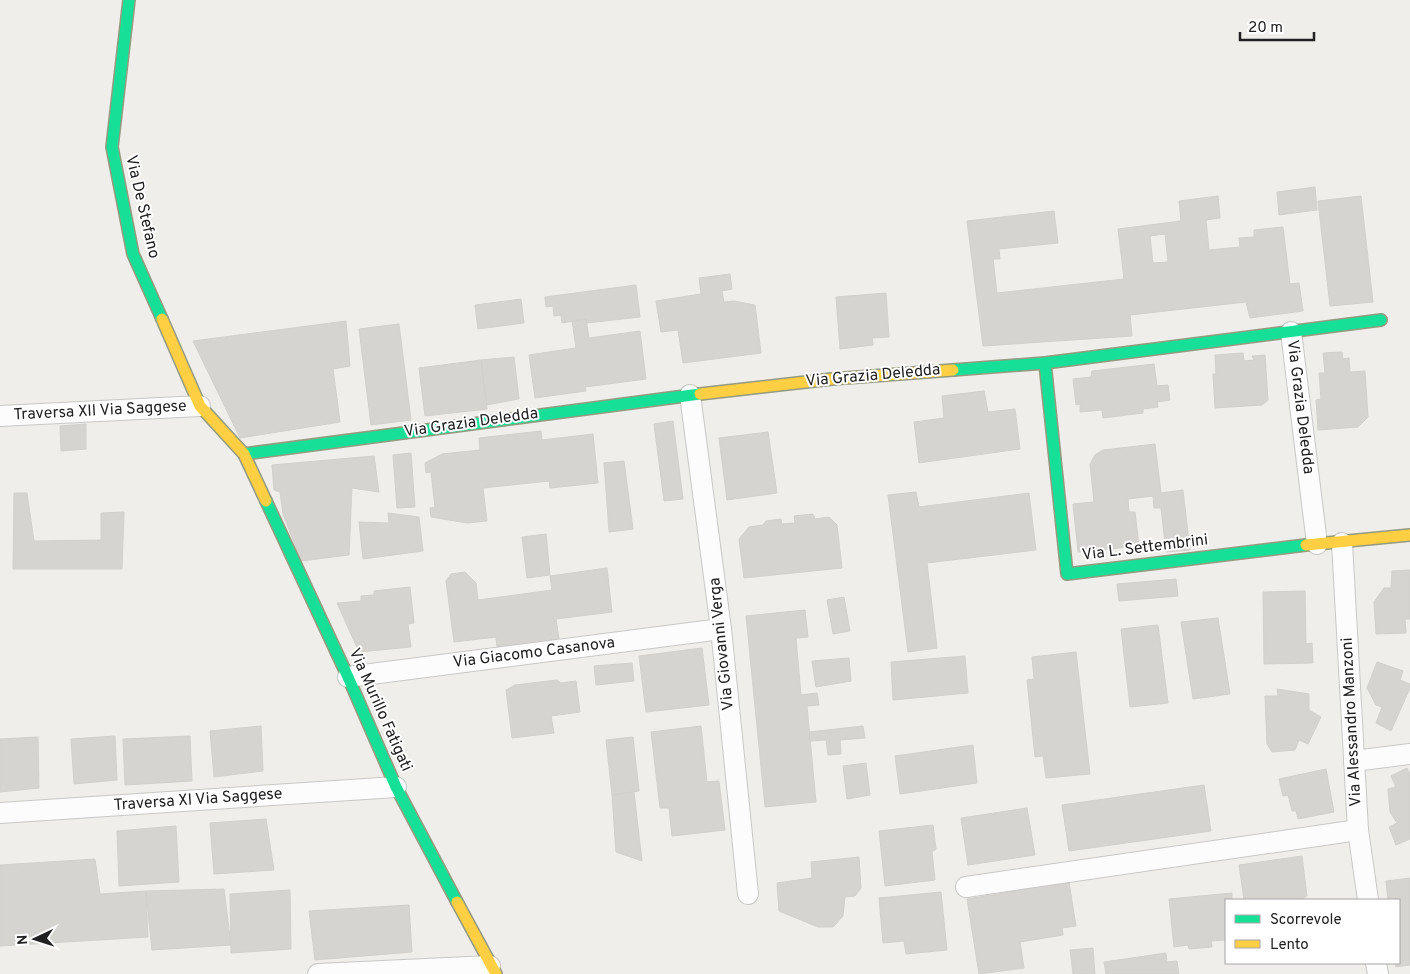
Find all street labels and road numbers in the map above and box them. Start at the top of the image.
street label: Via De Stefano [120,153,164,261]
street label: Via Grazia Deledda [1282,339,1318,475]
street label: Via Grazia Deledda [805,360,941,392]
street label: Traversa XII Via Saggese [13,396,187,426]
street label: Via Grazia Deledda [403,404,539,442]
street label: Via L. Settembrini [1081,530,1209,566]
street label: Via Giovanni Verga [705,577,739,711]
street label: Via Giacomo Casanova [452,633,616,673]
street label: Via Alessandro Manzoni [1338,637,1366,807]
street label: Via Murillo Fatigati [344,645,416,775]
street label: Traversa XI Via Saggese [113,784,283,816]

